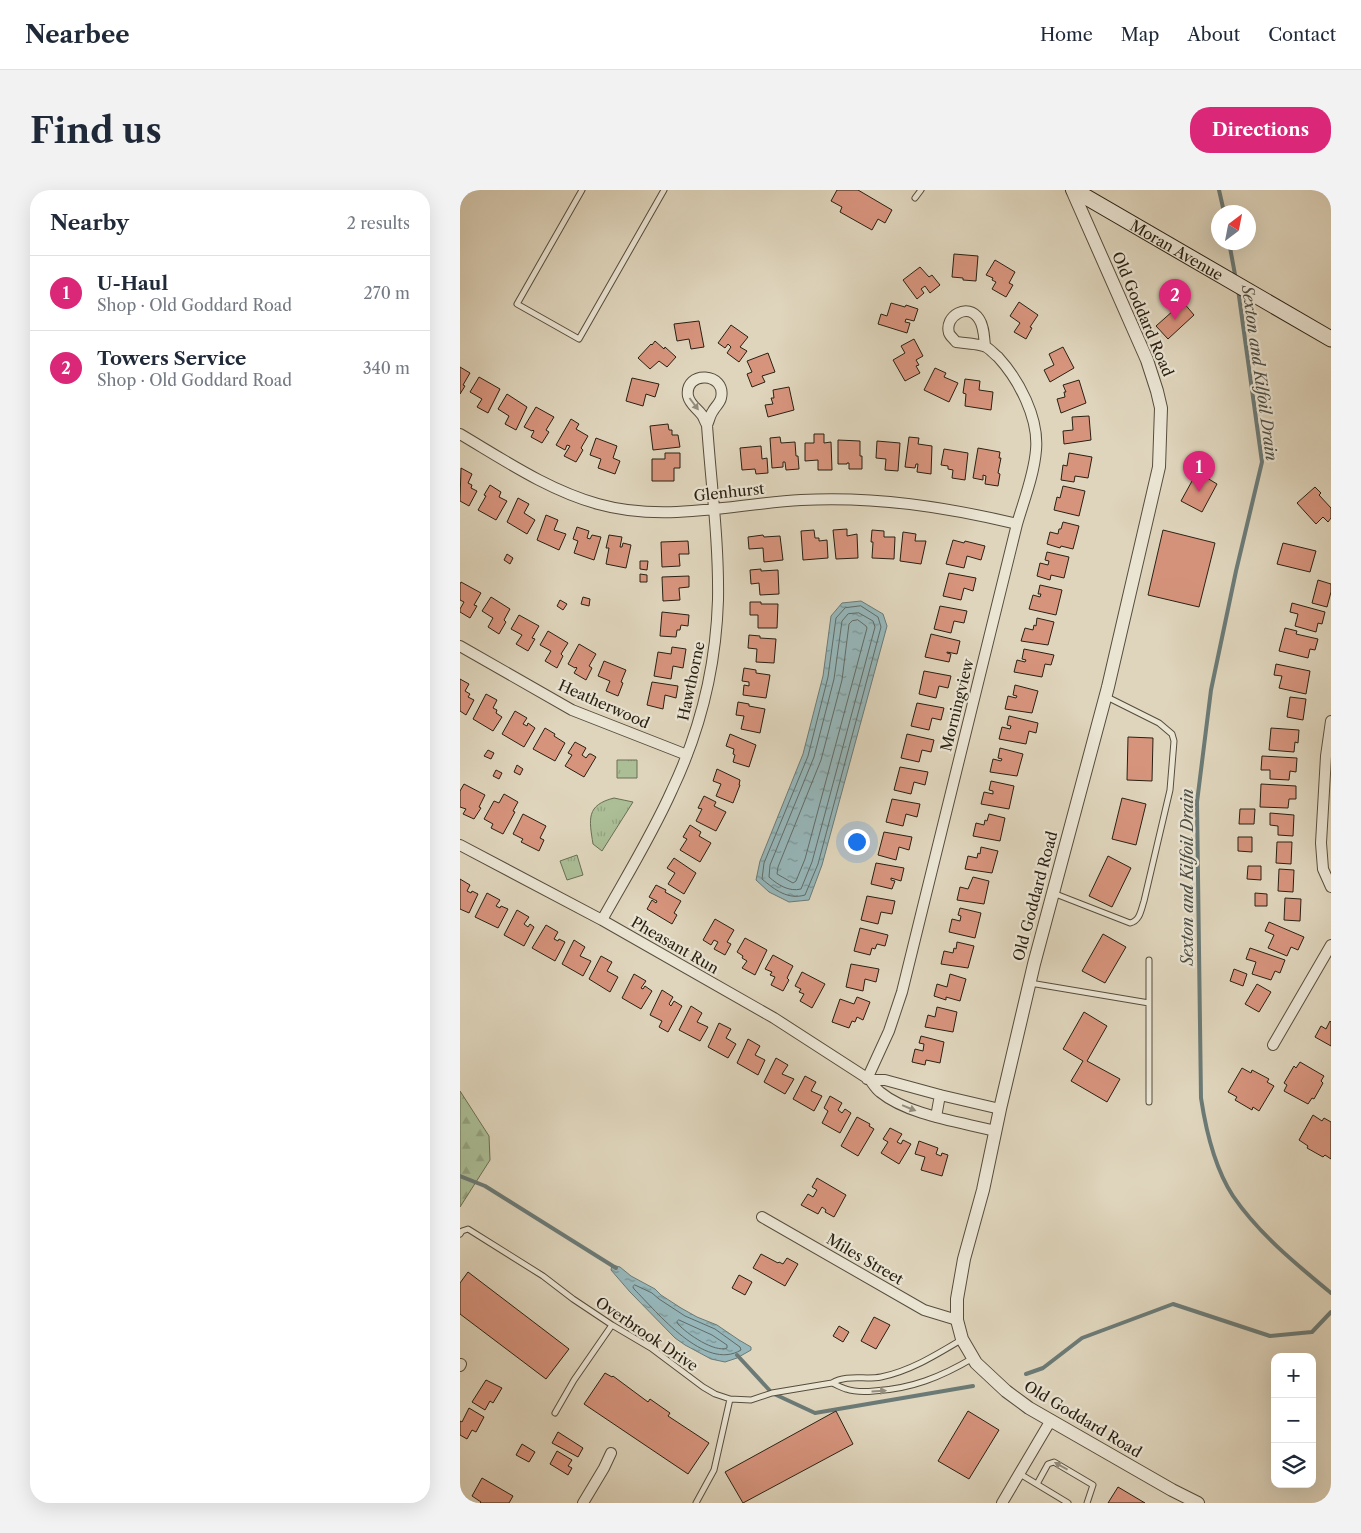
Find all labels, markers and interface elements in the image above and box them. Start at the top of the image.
text: Nearbee [25,20,130,49]
text: Home [1040,24,1093,46]
text: Map [1121,24,1159,46]
text: About [1187,24,1240,46]
text: Contact [1268,24,1336,46]
button: Directions [1190,107,1331,153]
text: Find us [30,109,162,152]
north arrow [1211,205,1256,250]
text: Nearby [50,210,129,235]
text: 2 results [347,213,410,233]
street label: Moran Avenue [1127,215,1227,284]
street label: Old Goddard Road [1108,249,1178,379]
text: U-Haul [97,272,168,295]
pin: 2 [1159,279,1191,320]
text: 1 [62,283,70,303]
text: 270 m [364,283,410,303]
water label: Sexton and Kilfoil Drain [1238,283,1282,462]
text: Shop · Old Goddard Road [97,295,292,315]
text: Towers Service [97,347,246,370]
text: 2 [61,358,71,378]
text: 340 m [363,358,410,378]
text: Shop · Old Goddard Road [97,370,292,390]
one-way arrow [689,398,699,411]
pin: 1 [1183,451,1215,492]
street label: Glenhurst [693,479,766,505]
street label: Hawthorne [673,640,709,722]
street label: Morningview [936,656,978,753]
street label: Heatherwood [555,675,653,733]
water label: Sexton and Kilfoil Drain [1177,789,1197,966]
your location [844,829,870,855]
street label: Old Goddard Road [1009,829,1061,963]
street label: Pheasant Run [628,912,723,978]
one-way arrow [902,1104,916,1112]
street label: Miles Street [823,1229,907,1289]
street label: Overbrook Drive [592,1293,702,1375]
map controls [1271,1353,1316,1488]
button: + [1271,1353,1316,1398]
street label: Old Goddard Road [1021,1376,1145,1462]
one-way arrow [871,1387,887,1395]
button: − [1271,1398,1316,1443]
button: layers [1271,1443,1316,1488]
one-way arrow [1054,1462,1068,1471]

